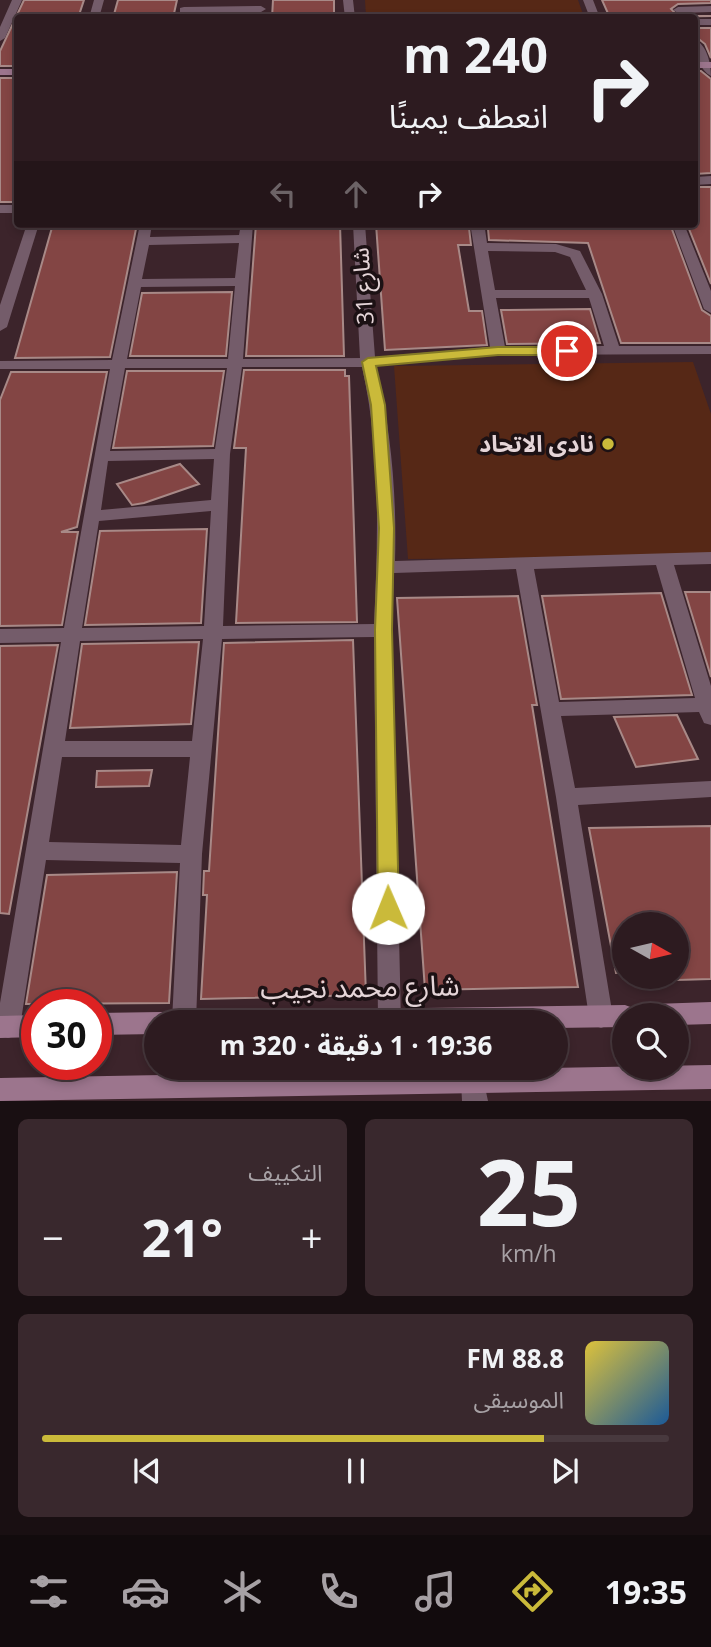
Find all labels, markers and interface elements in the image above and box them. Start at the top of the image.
text: 240 m [403,21,548,87]
icon: right [572,42,663,133]
text: انعطف يمينًا [389,94,548,137]
icon: left [264,175,302,213]
icon: ahead [337,175,375,213]
icon: right [410,175,448,213]
street label: شارع 31 [343,246,383,326]
pin [537,321,597,381]
icon: arrive [548,332,586,370]
place label: نادى الاتحاد [479,427,594,459]
marker: نادى الاتحاد [600,436,616,452]
position arrow [351,871,425,945]
north arrow [612,912,690,989]
map controls [612,912,689,1080]
street label: شارع محمد نجيب [260,965,460,1010]
speed limit sign: 30 [21,989,112,1080]
button: search [612,1003,689,1080]
text: 19:36 · 1 دقيقة · 320 m [220,1027,492,1063]
text: 25 [477,1129,581,1253]
text: التكييف [248,1156,323,1188]
text: 21° [141,1201,223,1272]
text: − [42,1211,64,1263]
text: + [301,1211,322,1263]
text: km/h [501,1237,557,1269]
text: 88.8 FM [466,1340,564,1376]
text: الموسيقى [473,1383,564,1415]
icon: previous [128,1452,166,1490]
icon: pause [337,1452,375,1490]
icon: next [546,1452,584,1490]
icon: filters [24,1567,73,1616]
icon: car [121,1567,170,1616]
icon: climate [218,1567,267,1616]
icon: phone [314,1567,363,1616]
icon: music [411,1567,460,1616]
icon: directions [508,1567,557,1616]
text: 19:35 [605,1570,687,1613]

